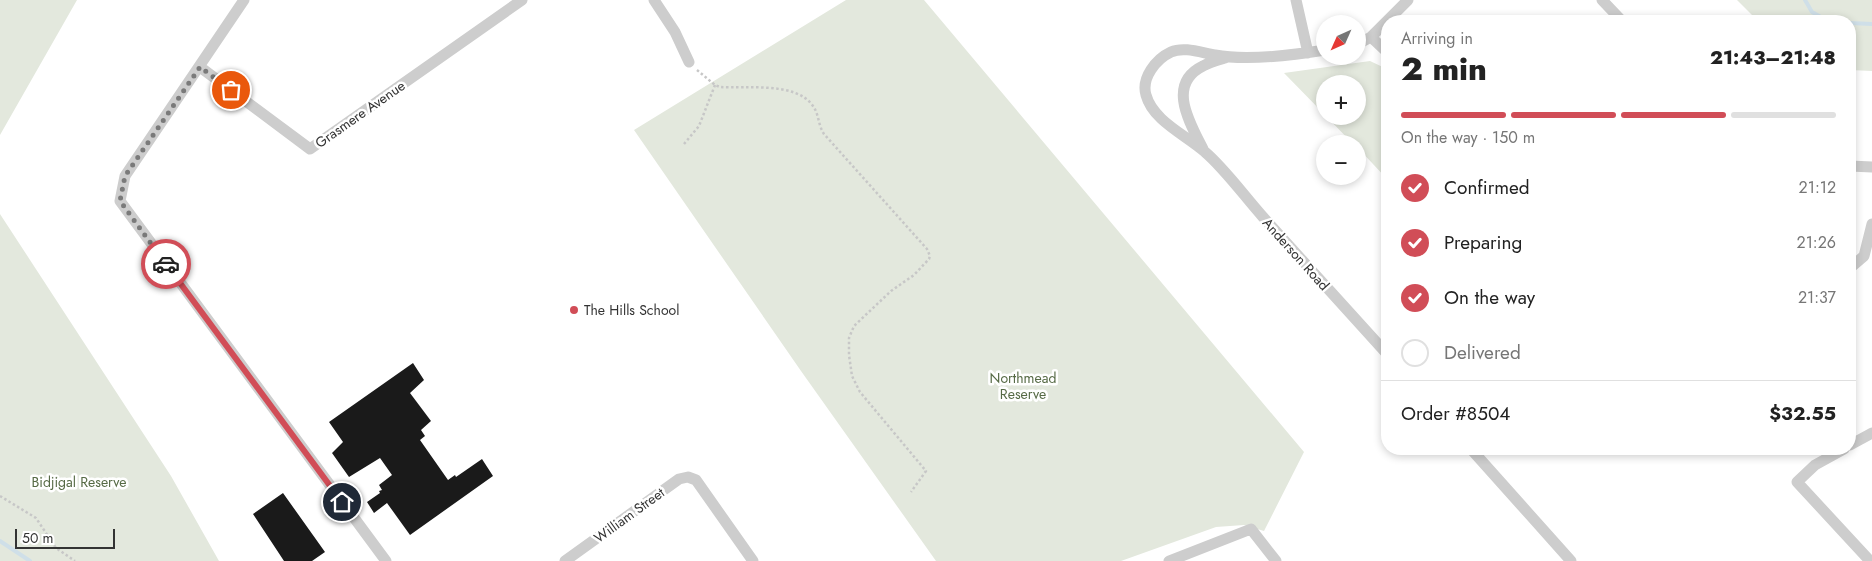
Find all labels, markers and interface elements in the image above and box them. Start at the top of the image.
north arrow [1316,15,1366,65]
map controls [1316,15,1366,185]
text: Arriving in [1401,27,1473,50]
text: 21:43–21:48 [1710,44,1836,71]
text: 2 min [1401,46,1487,92]
pin [210,69,252,111]
street label: Grasmere Avenue [311,75,409,153]
button: + [1316,75,1366,125]
icon: bag [217,76,245,104]
text: On the way · 150 m [1401,126,1535,149]
button: − [1316,135,1366,185]
icon: check [1401,174,1429,202]
text: Confirmed [1444,174,1530,201]
text: 21:12 [1799,176,1836,199]
street label: Anderson Road [1258,213,1334,295]
icon: check [1401,229,1429,257]
text: Preparing [1444,229,1522,256]
text: 21:26 [1797,231,1836,254]
courier [141,239,191,289]
icon: car [152,250,180,278]
icon: check [1401,284,1429,312]
text: On the way [1444,284,1535,311]
text: 21:37 [1798,286,1836,309]
place label: The Hills School [584,300,679,320]
marker: The Hills School [568,304,580,316]
text: Delivered [1444,339,1521,366]
park label: Northmead Reserve [990,368,1056,404]
text: Order #8504 [1401,400,1510,427]
text: $32.55 [1769,400,1836,427]
park label: Bidjigal Reserve [32,472,127,492]
pin [321,481,363,523]
street label: William Street [590,482,669,547]
icon: home [328,488,356,516]
scale bar [15,526,115,549]
text: 50 m [22,528,53,548]

